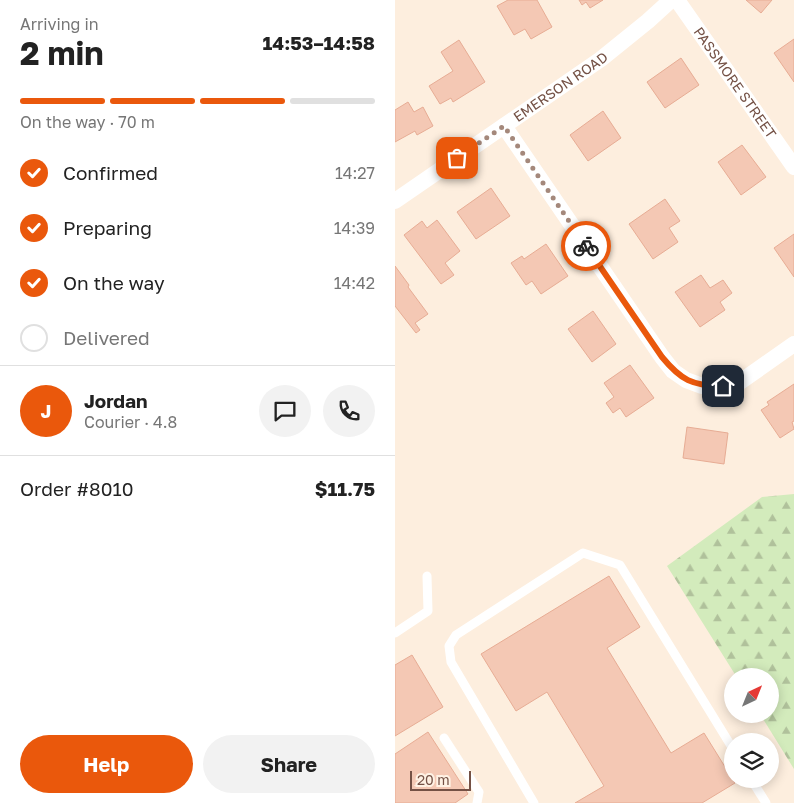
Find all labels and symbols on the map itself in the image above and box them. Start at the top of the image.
street label: PASSMORE STREET [690,23,780,142]
street label: EMERSON ROAD [510,48,611,125]
pin [436,137,478,179]
courier [561,221,611,271]
pin [702,365,744,407]
north arrow [724,668,779,722]
scale bar [410,768,471,791]

